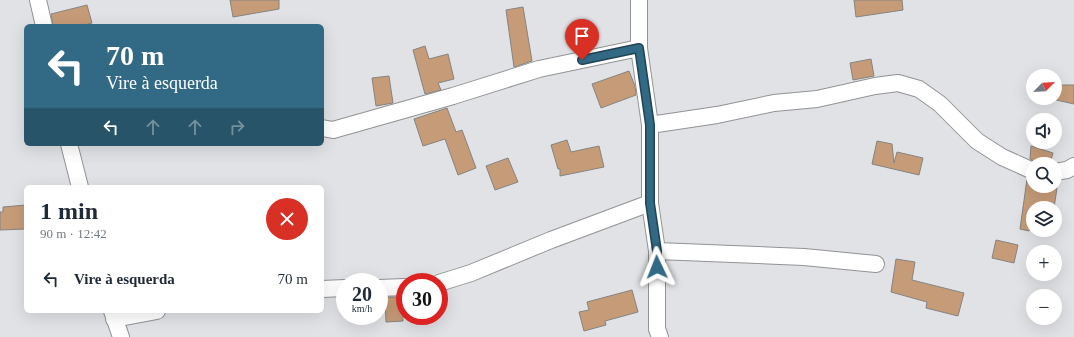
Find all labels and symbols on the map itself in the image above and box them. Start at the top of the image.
pin [565,19,599,60]
north arrow [1026,69,1062,105]
position arrow [636,246,678,288]
speed limit sign: 30 [396,273,448,325]

